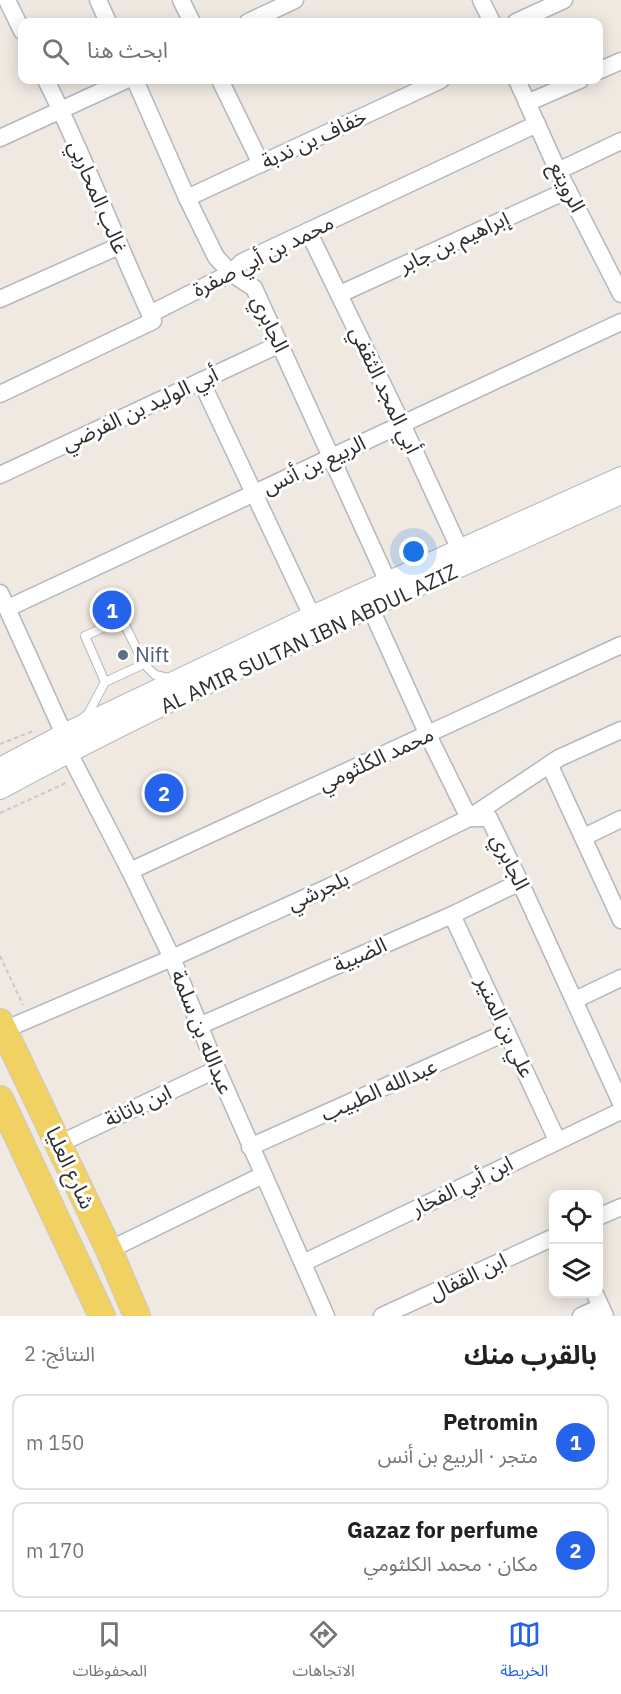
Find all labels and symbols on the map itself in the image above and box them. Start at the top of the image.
street label: خفاف بن ندبة [256,102,371,175]
street label: غالب المحاربي [60,136,135,259]
street label: الرويتع [542,156,592,218]
street label: إبراهيم بن جابر [393,203,514,281]
street label: محمد بن أبي صفرة [187,207,339,305]
street label: الجابري [243,291,296,358]
street label: أبي المجد الثقفي [342,321,428,459]
street label: أبي الوليد بن الفرضي [57,360,224,459]
street label: الربيع بن أنس [257,428,371,502]
your location [399,537,428,566]
street label: AL AMIR SULTAN IBN ABDUL AZIZ [155,557,462,719]
pin: 1 [92,588,132,632]
place label: Nift [135,640,169,668]
marker: Nift [116,648,130,662]
street label: محمد الكلثومي [313,719,439,800]
pin: 2 [144,770,184,816]
street label: الجابري [483,829,537,896]
street label: بلجرشي [282,864,354,919]
street label: الضبية [328,930,391,978]
street label: عبدالله بن سلمة [165,965,241,1098]
street label: علي بن المنير [467,970,542,1083]
street label: عبدالله الطبيب [316,1051,441,1127]
street label: ابن باتانة [100,1077,176,1133]
street label: شارع العليا [38,1122,102,1214]
street label: ابن أبي الفخار [405,1148,518,1225]
street label: ابن القفال [424,1246,511,1306]

